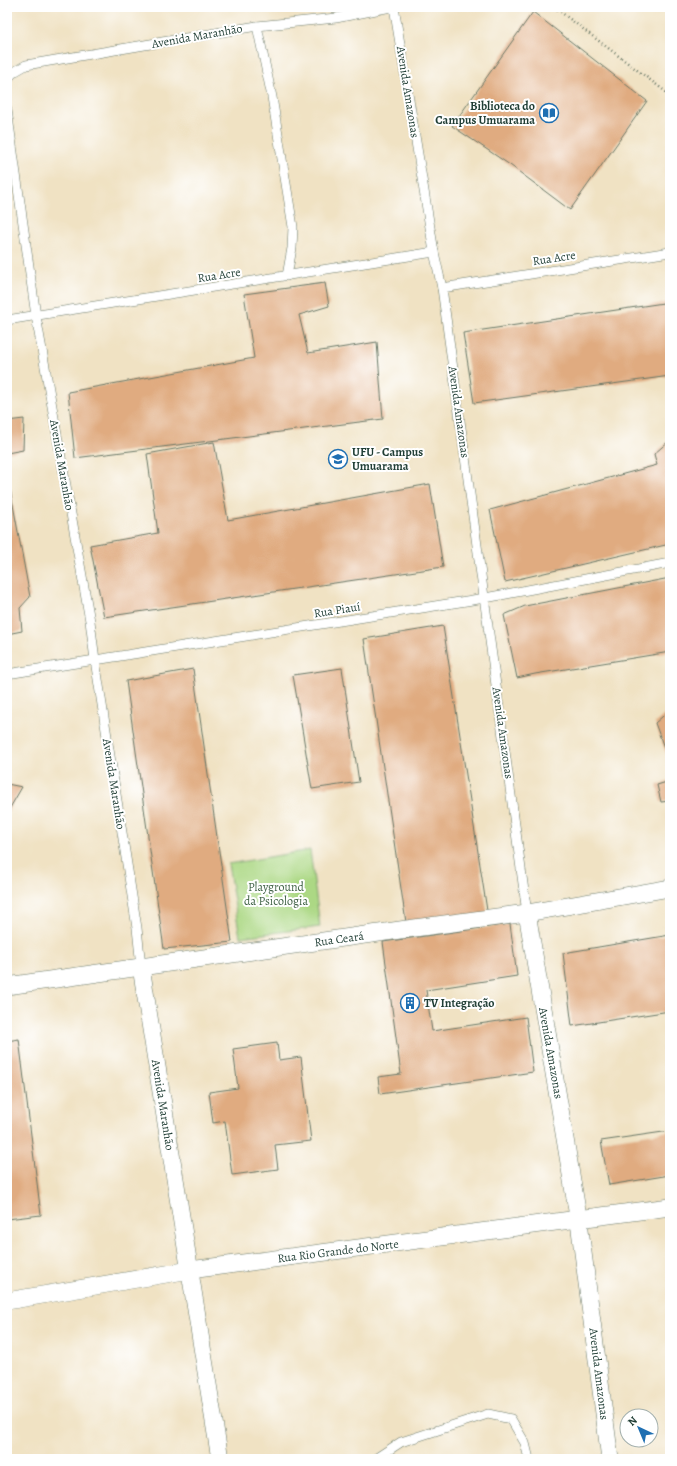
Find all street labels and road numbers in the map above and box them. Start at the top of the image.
street label: Avenida Maranhão [149,20,244,52]
street label: Avenida Amazonas [393,44,423,139]
street label: Rua Acre [531,247,577,269]
street label: Rua Acre [196,264,242,286]
street label: Avenida Amazonas [445,364,473,459]
street label: Avenida Maranhão [46,417,78,512]
street label: Rua Piauí [313,598,361,622]
street label: Avenida Amazonas [489,685,517,780]
street label: Avenida Maranhão [99,736,129,831]
street label: Rua Ceará [313,928,365,950]
street label: Avenida Amazonas [535,1005,567,1100]
street label: Avenida Maranhão [148,1057,178,1152]
street label: Rua Rio Grande do Norte [276,1236,400,1266]
street label: Avenida Amazonas [585,1326,613,1421]

